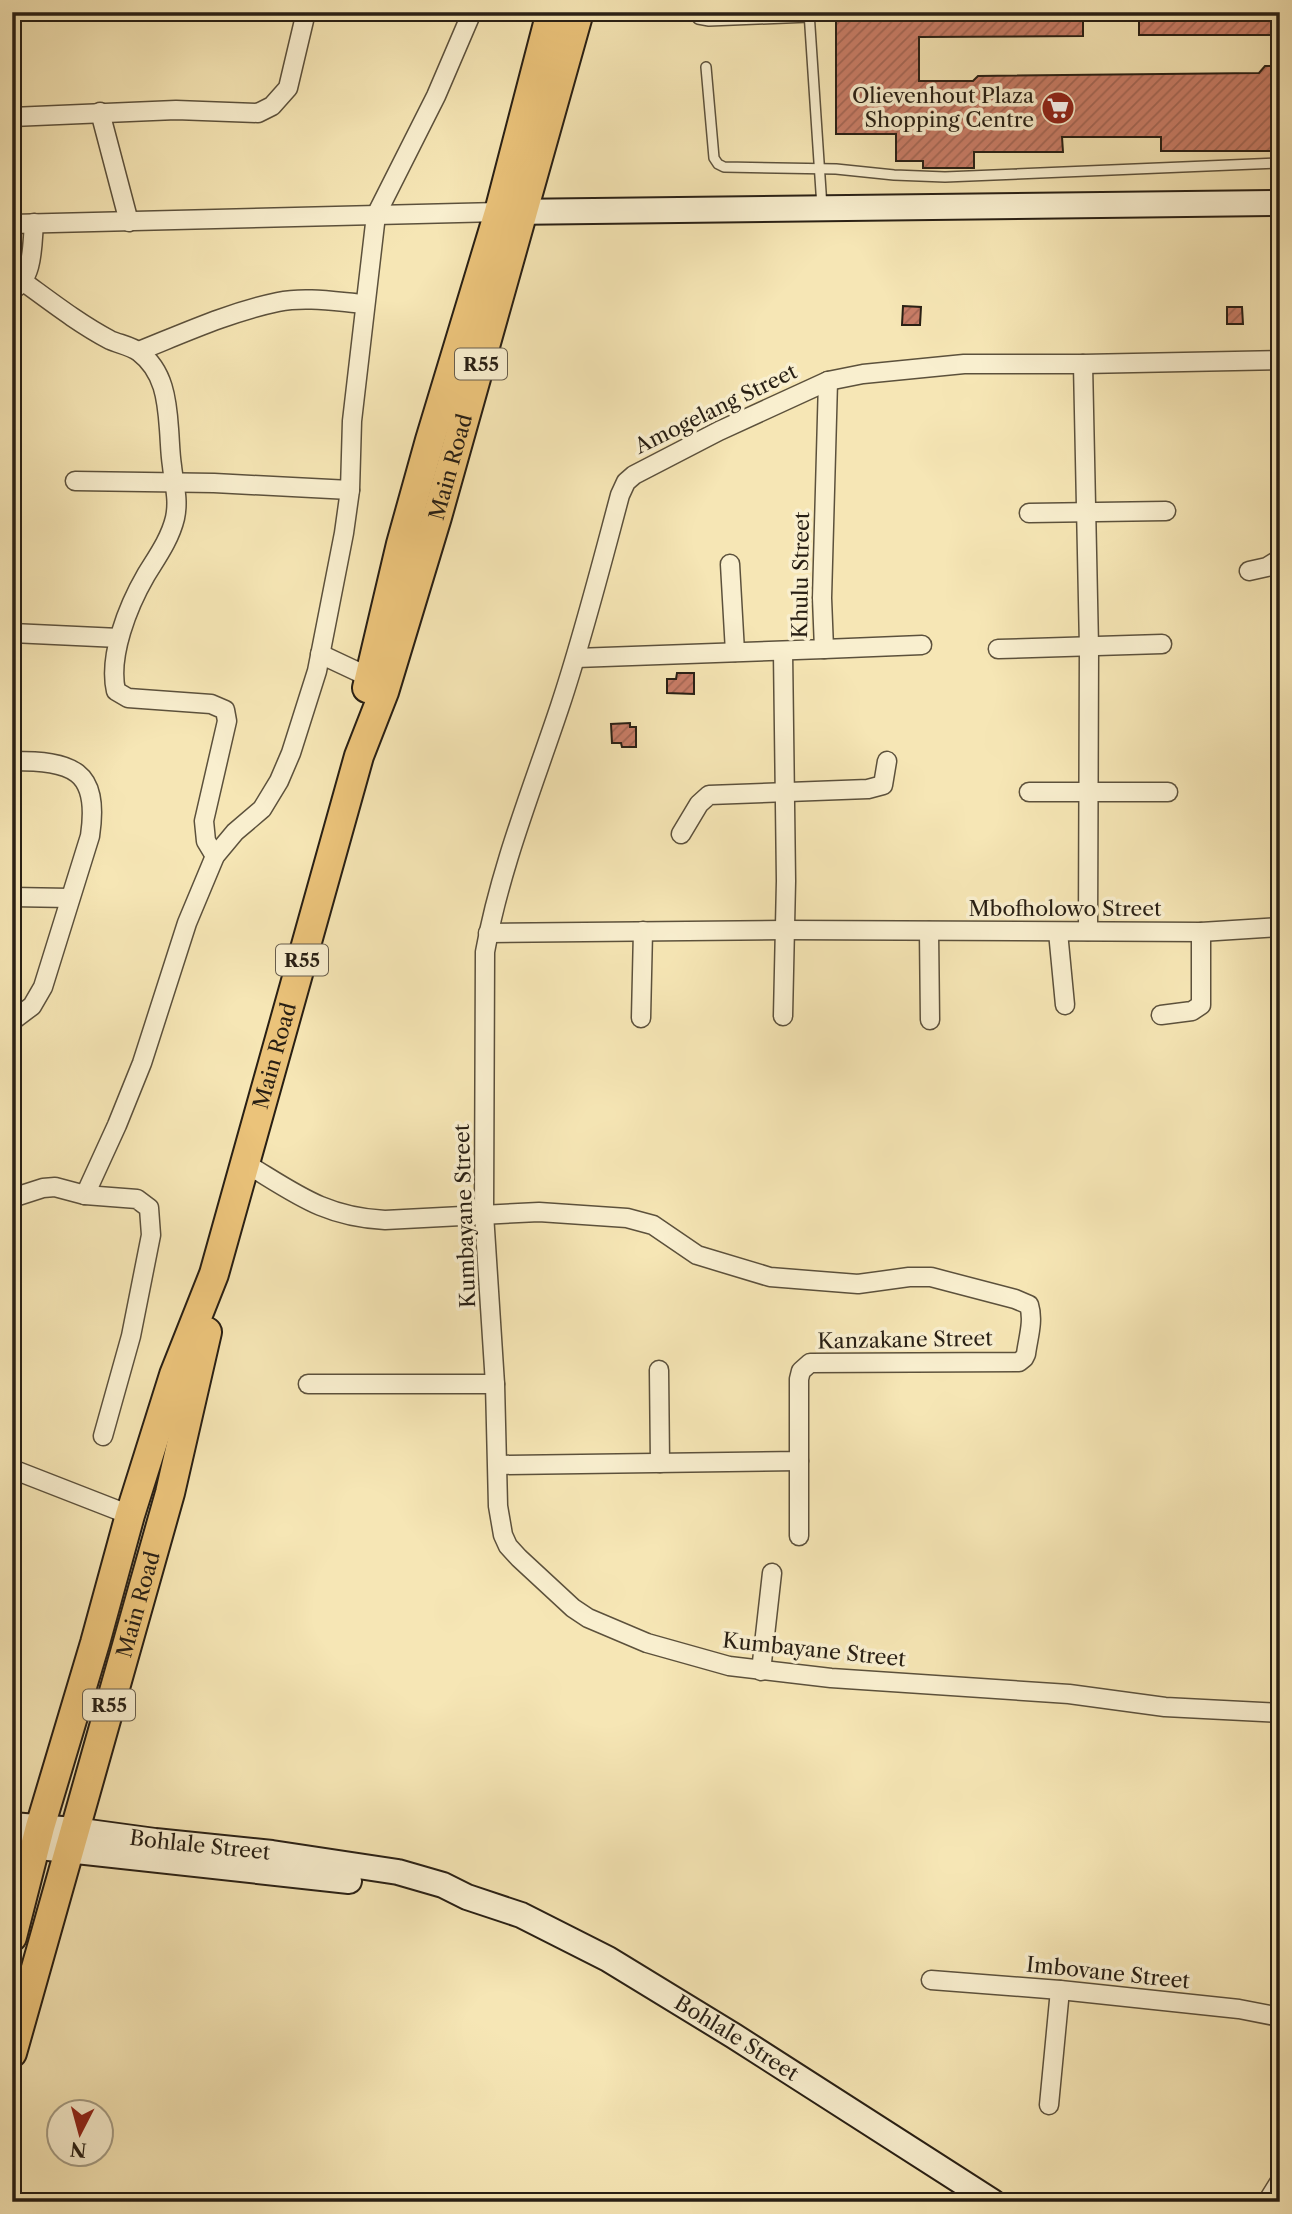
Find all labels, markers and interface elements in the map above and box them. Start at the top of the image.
place label: Olievenhout Plaza Shopping Centre [852,83,1035,132]
supermarket icon: Olievenhout Plaza Shopping Centre [1039,89,1077,127]
road number: R55 [455,348,507,380]
street label: Amogelang Street [630,358,801,459]
street label: Main Road [424,411,477,523]
street label: Khulu Street [787,511,814,639]
street label: Mbofholowo Street [969,896,1162,921]
road number: R55 [276,944,328,976]
street label: Main Road [248,1000,301,1112]
street label: Kumbayane Street [449,1123,480,1309]
street label: Kanzakane Street [817,1325,993,1354]
street label: Main Road [111,1548,165,1660]
street label: Kumbayane Street [721,1627,908,1672]
road number: R55 [83,1690,135,1721]
street label: Bohlale Street [128,1825,272,1865]
street label: Imbovane Street [1025,1951,1192,1994]
street label: Bohlale Street [670,1990,804,2086]
north arrow [46,2098,116,2168]
text: N [69,2137,88,2162]

